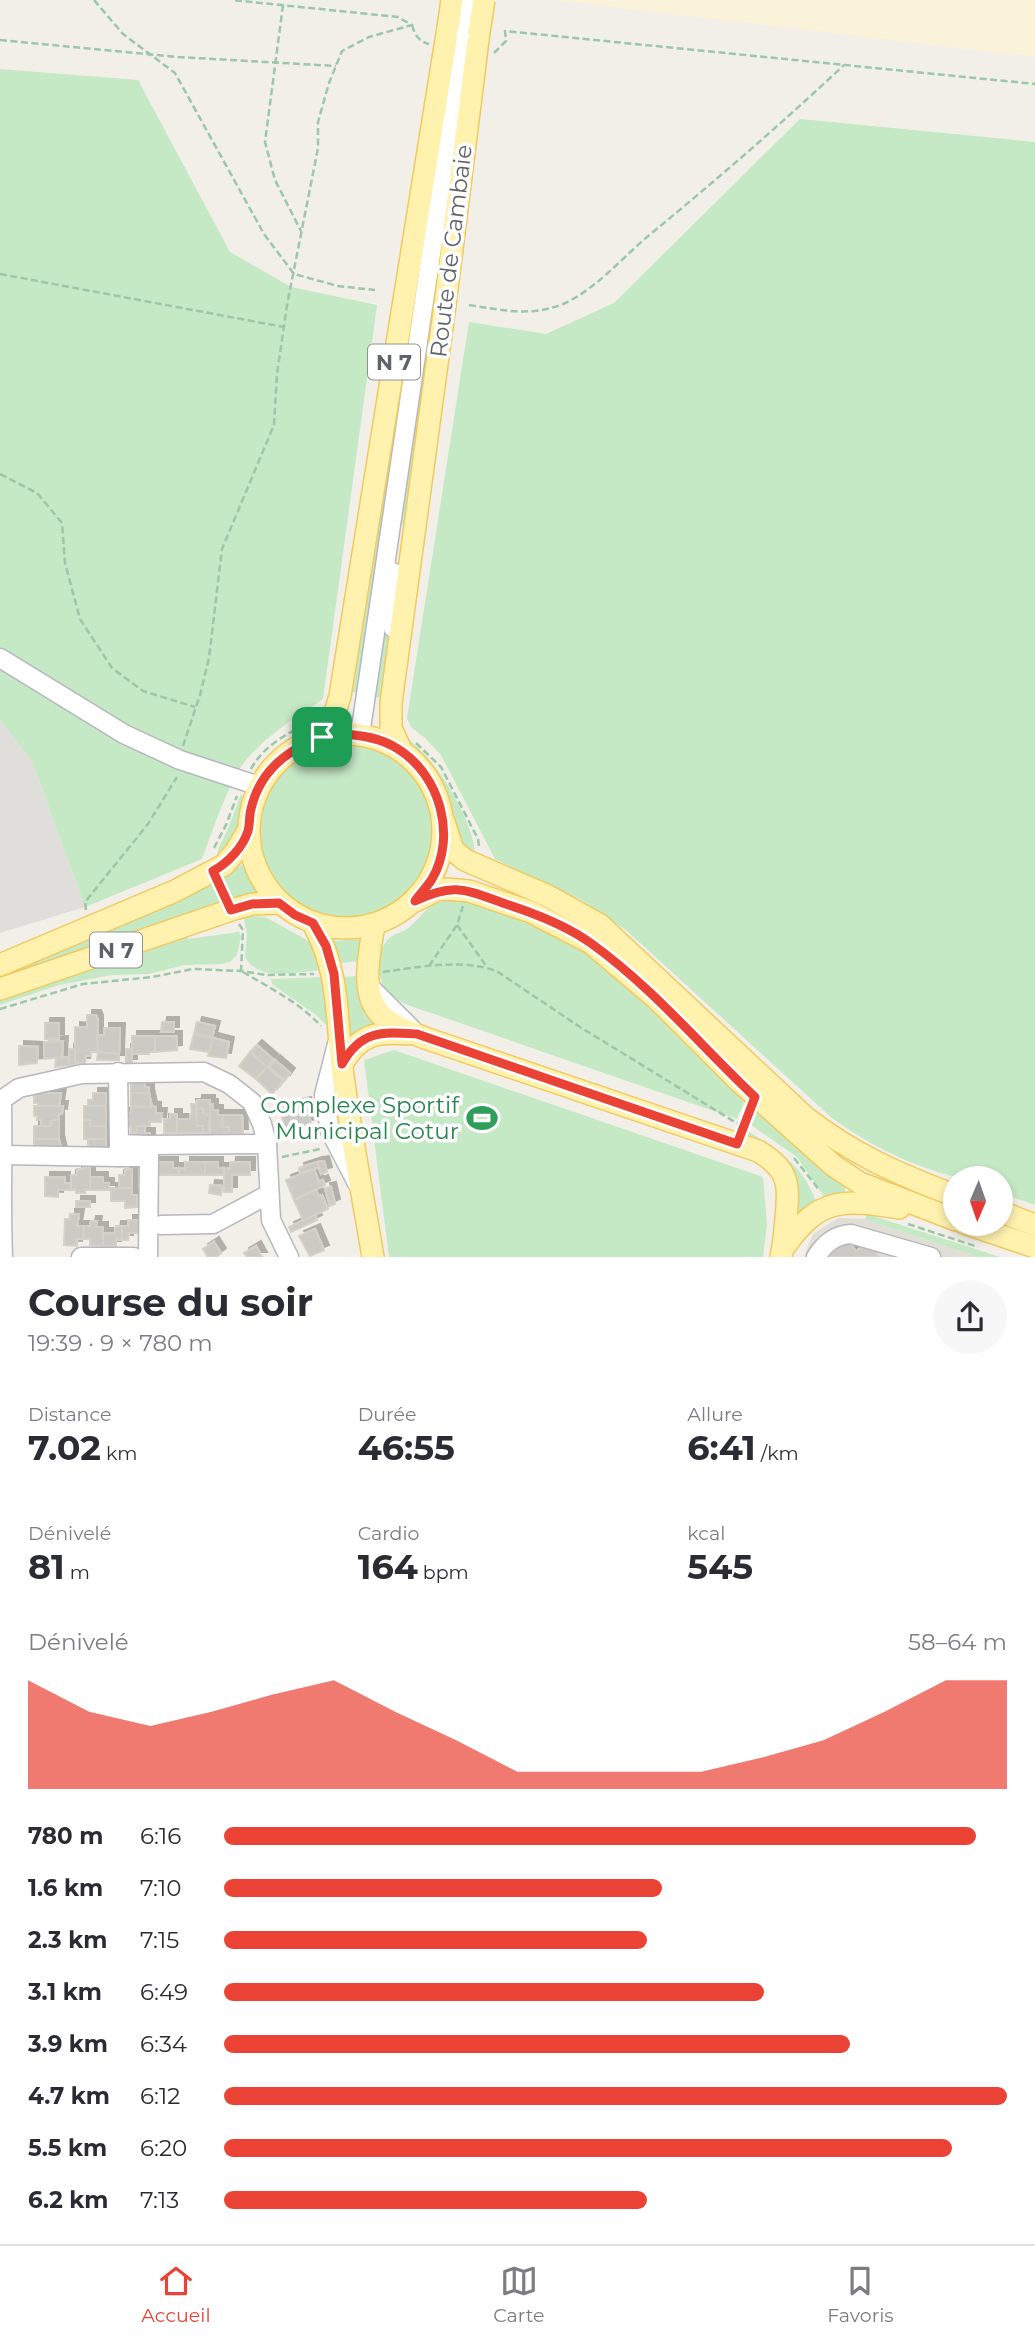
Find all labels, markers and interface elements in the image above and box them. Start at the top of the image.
street label: Route de Cambaie [424,143,478,359]
road number: N 7 [368,344,420,380]
pin [292,707,352,767]
icon: arrive [303,718,341,756]
road number: N 7 [90,932,142,968]
place label: Complexe Sportif Municipal Cotur [260,1091,460,1145]
sports icon: Complexe Sportif Municipal Cotur [465,1101,499,1135]
north arrow [943,1166,1013,1236]
map controls [943,1166,1013,1236]
text: Course du soir [28,1279,313,1326]
button: share [933,1280,1007,1354]
text: 19:39 · 9 × 780 m [28,1329,213,1357]
text: Distance [28,1403,111,1426]
text: Durée [358,1403,416,1426]
text: Allure [687,1403,743,1426]
text: 7.02 [28,1426,101,1469]
text: 46:55 [358,1426,455,1469]
text: 6:41 [687,1426,756,1469]
text: km [101,1442,137,1465]
text: /km [756,1442,799,1465]
text: Dénivelé [28,1522,111,1545]
text: Cardio [358,1522,419,1545]
text: kcal [687,1522,725,1545]
text: 81 [28,1545,65,1588]
text: 164 [358,1545,418,1588]
text: 545 [687,1545,753,1588]
text: m [65,1561,90,1584]
text: bpm [418,1561,469,1584]
text: Dénivelé [28,1628,129,1656]
text: 58–64 m [908,1628,1007,1656]
text: 780 m [28,1822,103,1850]
text: 6:16 [140,1822,181,1850]
text: 1.6 km [28,1874,103,1902]
text: 7:10 [140,1874,182,1902]
text: 2.3 km [28,1926,107,1954]
text: 7:15 [140,1926,179,1954]
text: 3.1 km [28,1978,102,2006]
text: 6:49 [140,1978,188,2006]
text: 3.9 km [28,2030,108,2058]
text: 6:34 [140,2030,187,2058]
text: 4.7 km [28,2082,110,2110]
text: 6:12 [140,2082,180,2110]
text: 5.5 km [28,2134,107,2162]
text: 6:20 [140,2134,187,2162]
text: 6.2 km [28,2186,108,2214]
text: 7:13 [140,2186,179,2214]
tab: Accueil [141,2262,211,2327]
tab: Carte [493,2262,545,2327]
tab: Favoris [827,2262,894,2327]

